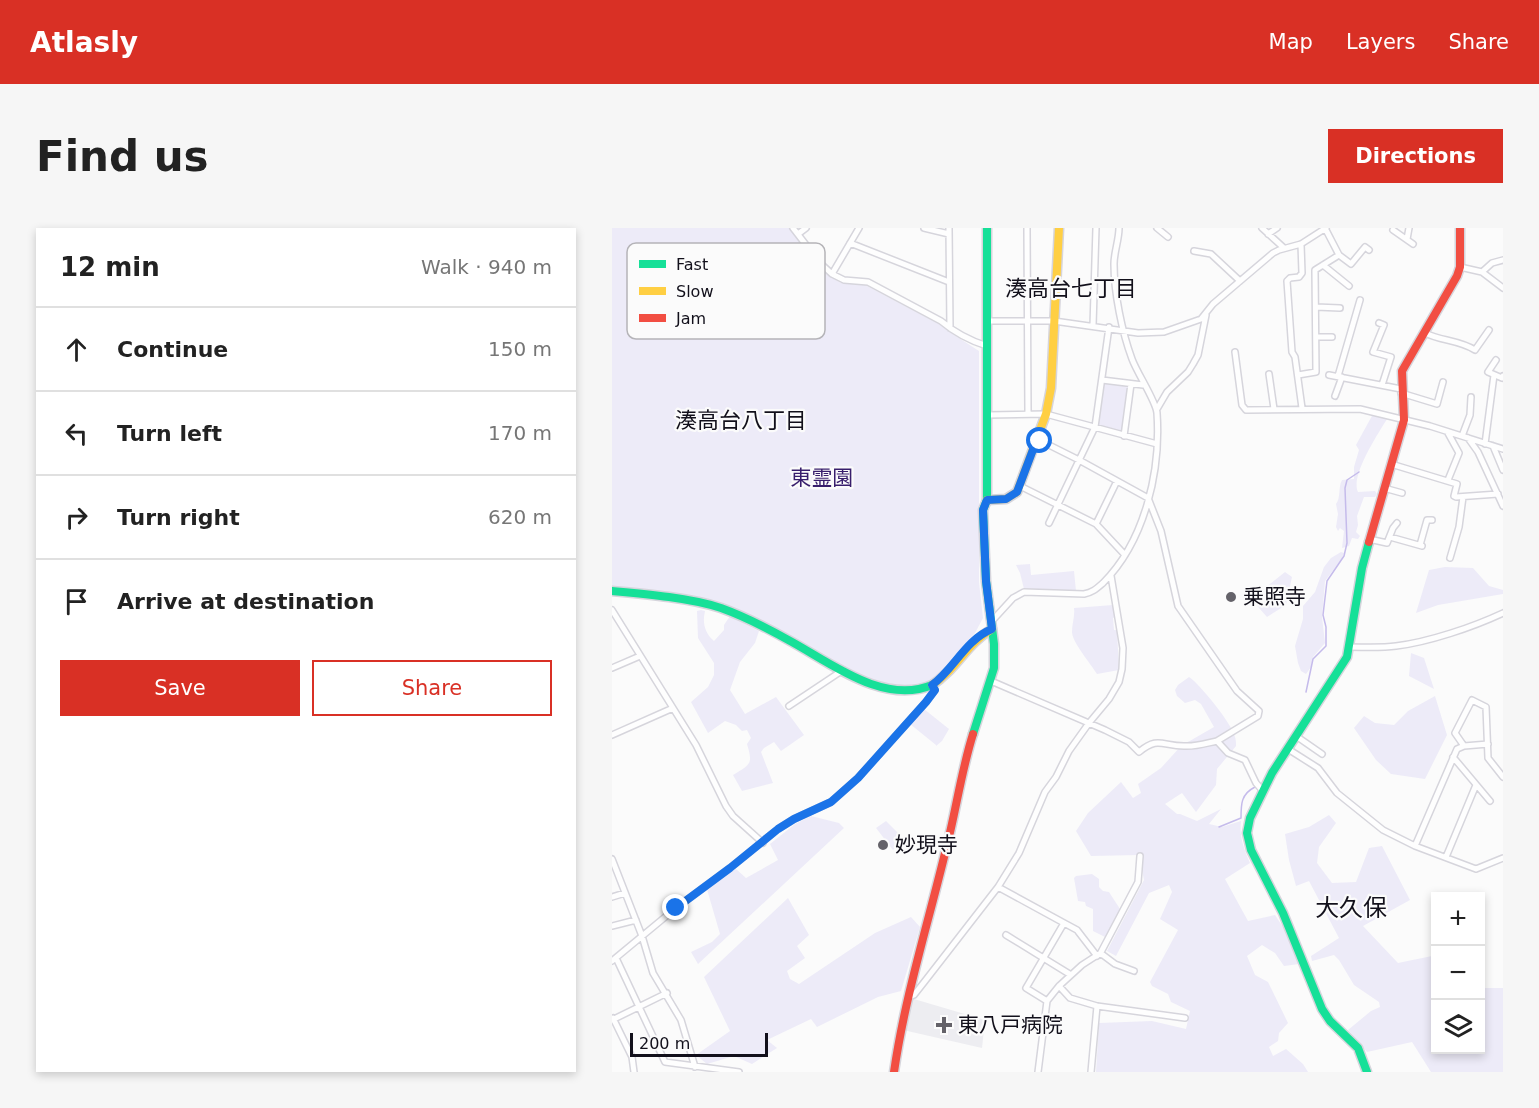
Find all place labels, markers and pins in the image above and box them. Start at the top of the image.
place label: 乗照寺 [1243,585,1306,609]
marker: 乗照寺 [1224,590,1238,604]
place label: 妙現寺 [895,833,958,857]
marker: 妙現寺 [876,838,890,852]
place label: 東八戸病院 [958,1013,1063,1037]
marker: 東八戸病院 [935,1016,953,1034]

